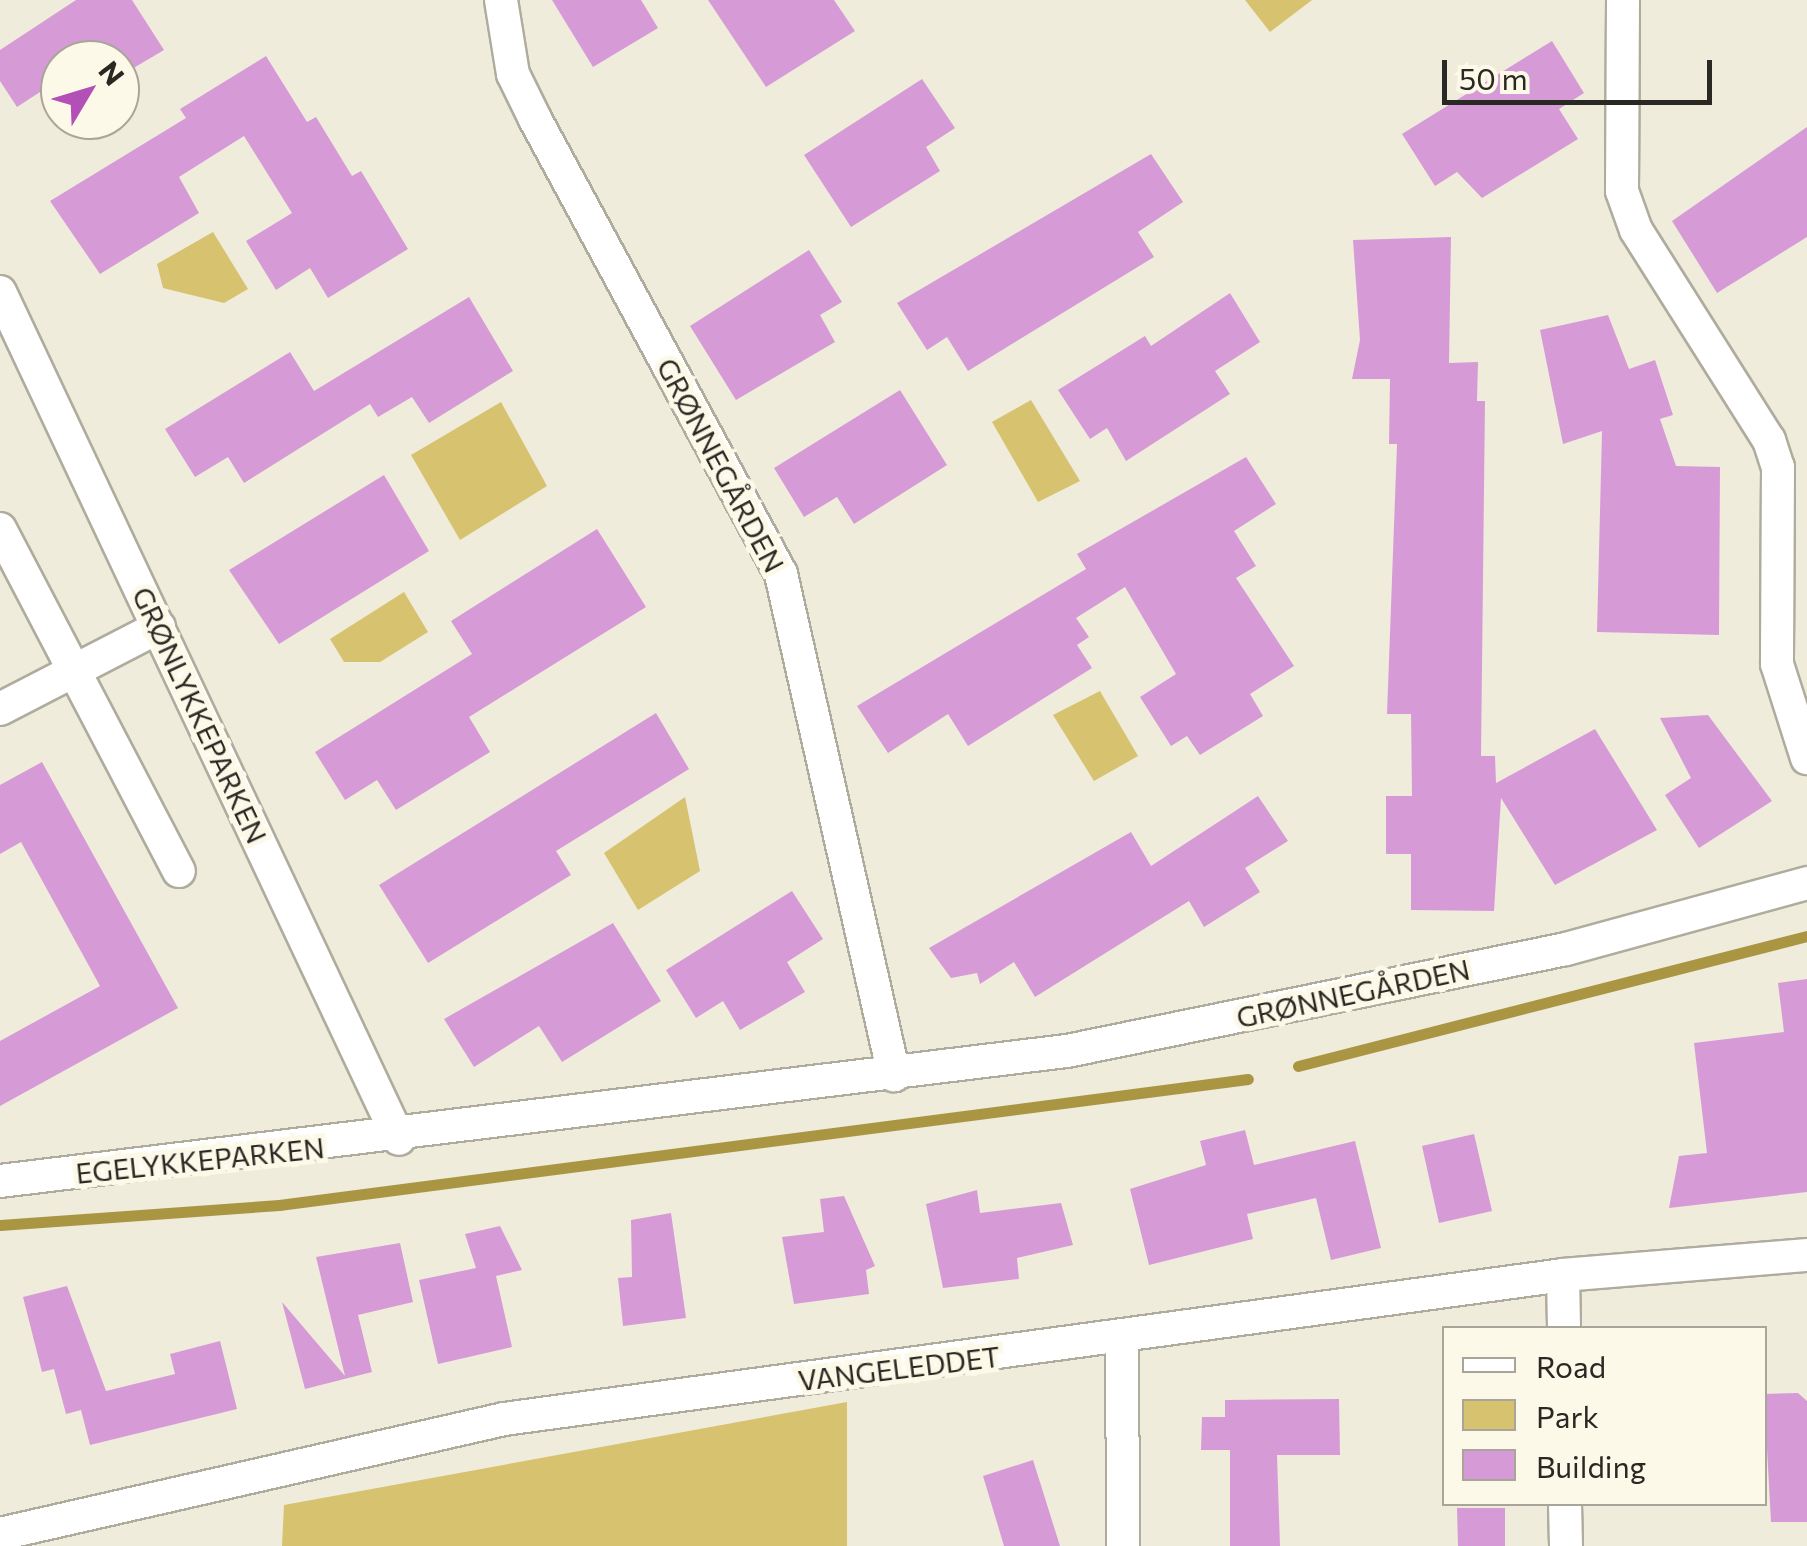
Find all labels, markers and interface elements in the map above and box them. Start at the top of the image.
north arrow [40,40,140,140]
scale bar [1447,40,1717,102]
text: N [92,54,132,92]
text: 50 m [1459,59,1528,96]
street label: GRØNNEGÅRDEN [650,352,792,578]
street label: GRØNLYKKEPARKEN [126,582,274,848]
street label: GRØNNEGÅRDEN [1233,952,1473,1034]
street label: EGELYKKEPARKEN [74,1130,326,1190]
legend [1442,1326,1767,1506]
street label: VANGELEDDET [796,1339,1002,1397]
text: Road [1536,1347,1606,1384]
text: Park [1536,1397,1599,1434]
text: Building [1536,1447,1646,1484]

